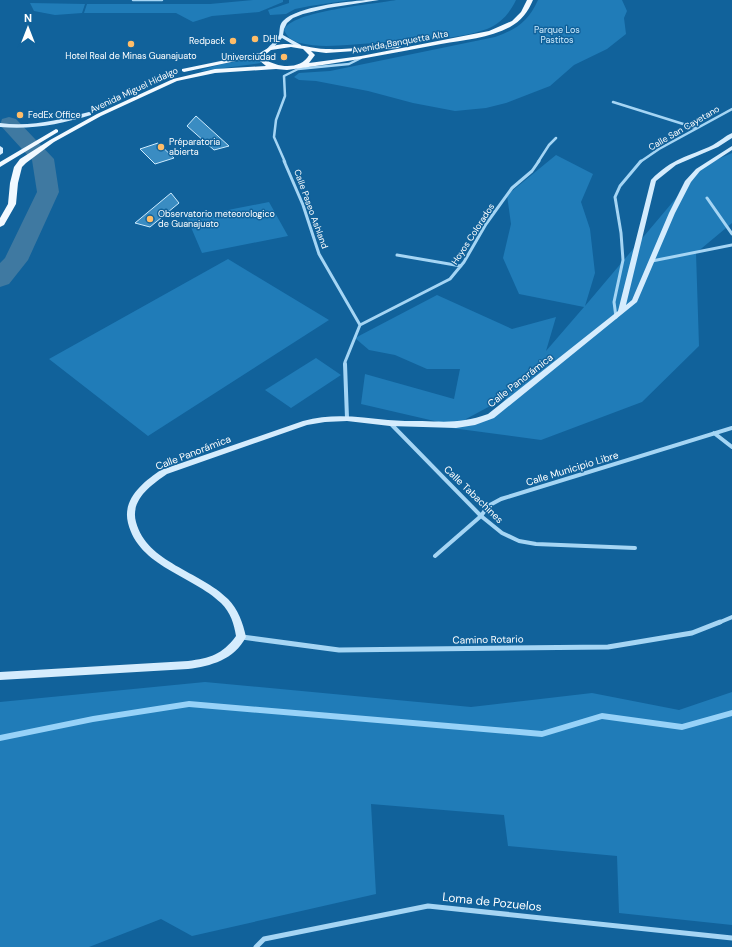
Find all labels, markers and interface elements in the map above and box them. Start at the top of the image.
north arrow [8,8,48,48]
text: N [24,11,32,25]
park label: Parque Los Pastitos [534,24,580,46]
street label: Avenida Banquetta Alta [351,28,449,56]
place label: DHL [263,33,280,45]
marker: DHL [250,34,260,44]
place label: Redpack [189,35,225,47]
marker: Redpack [228,36,238,46]
marker: Hotel Real de Minas Guanajuato [126,39,136,49]
place label: Hotel Real de Minas Guanajuato [65,50,197,62]
place label: Univerciudad [221,51,276,63]
marker: Univerciudad [279,52,289,62]
street label: Avenida Miguel Hidalgo [88,64,180,116]
street label: Calle San Cayetano [646,103,722,153]
place label: FedEx Office [28,109,81,121]
marker: FedEx Office [15,110,25,120]
place label: Préparatoria abierta [169,136,220,158]
marker: Préparatoria abierta [156,142,166,152]
street label: Calle Paseo Ashland [291,168,331,251]
street label: Hoyos Colorados [449,201,498,267]
place label: Observatorio meteorologico de Guanajuato [158,208,275,230]
marker: Observatorio meteorologico de Guanajuato [145,214,155,224]
street label: Calle Panorámica [485,351,556,410]
street label: Calle Panorámica [154,432,233,473]
street label: Calle Municipio Libre [524,448,620,489]
street label: Calle Tabachines [441,463,506,526]
street label: Camino Rotario [452,632,524,647]
street label: Loma de Pozuelos [441,889,543,915]

